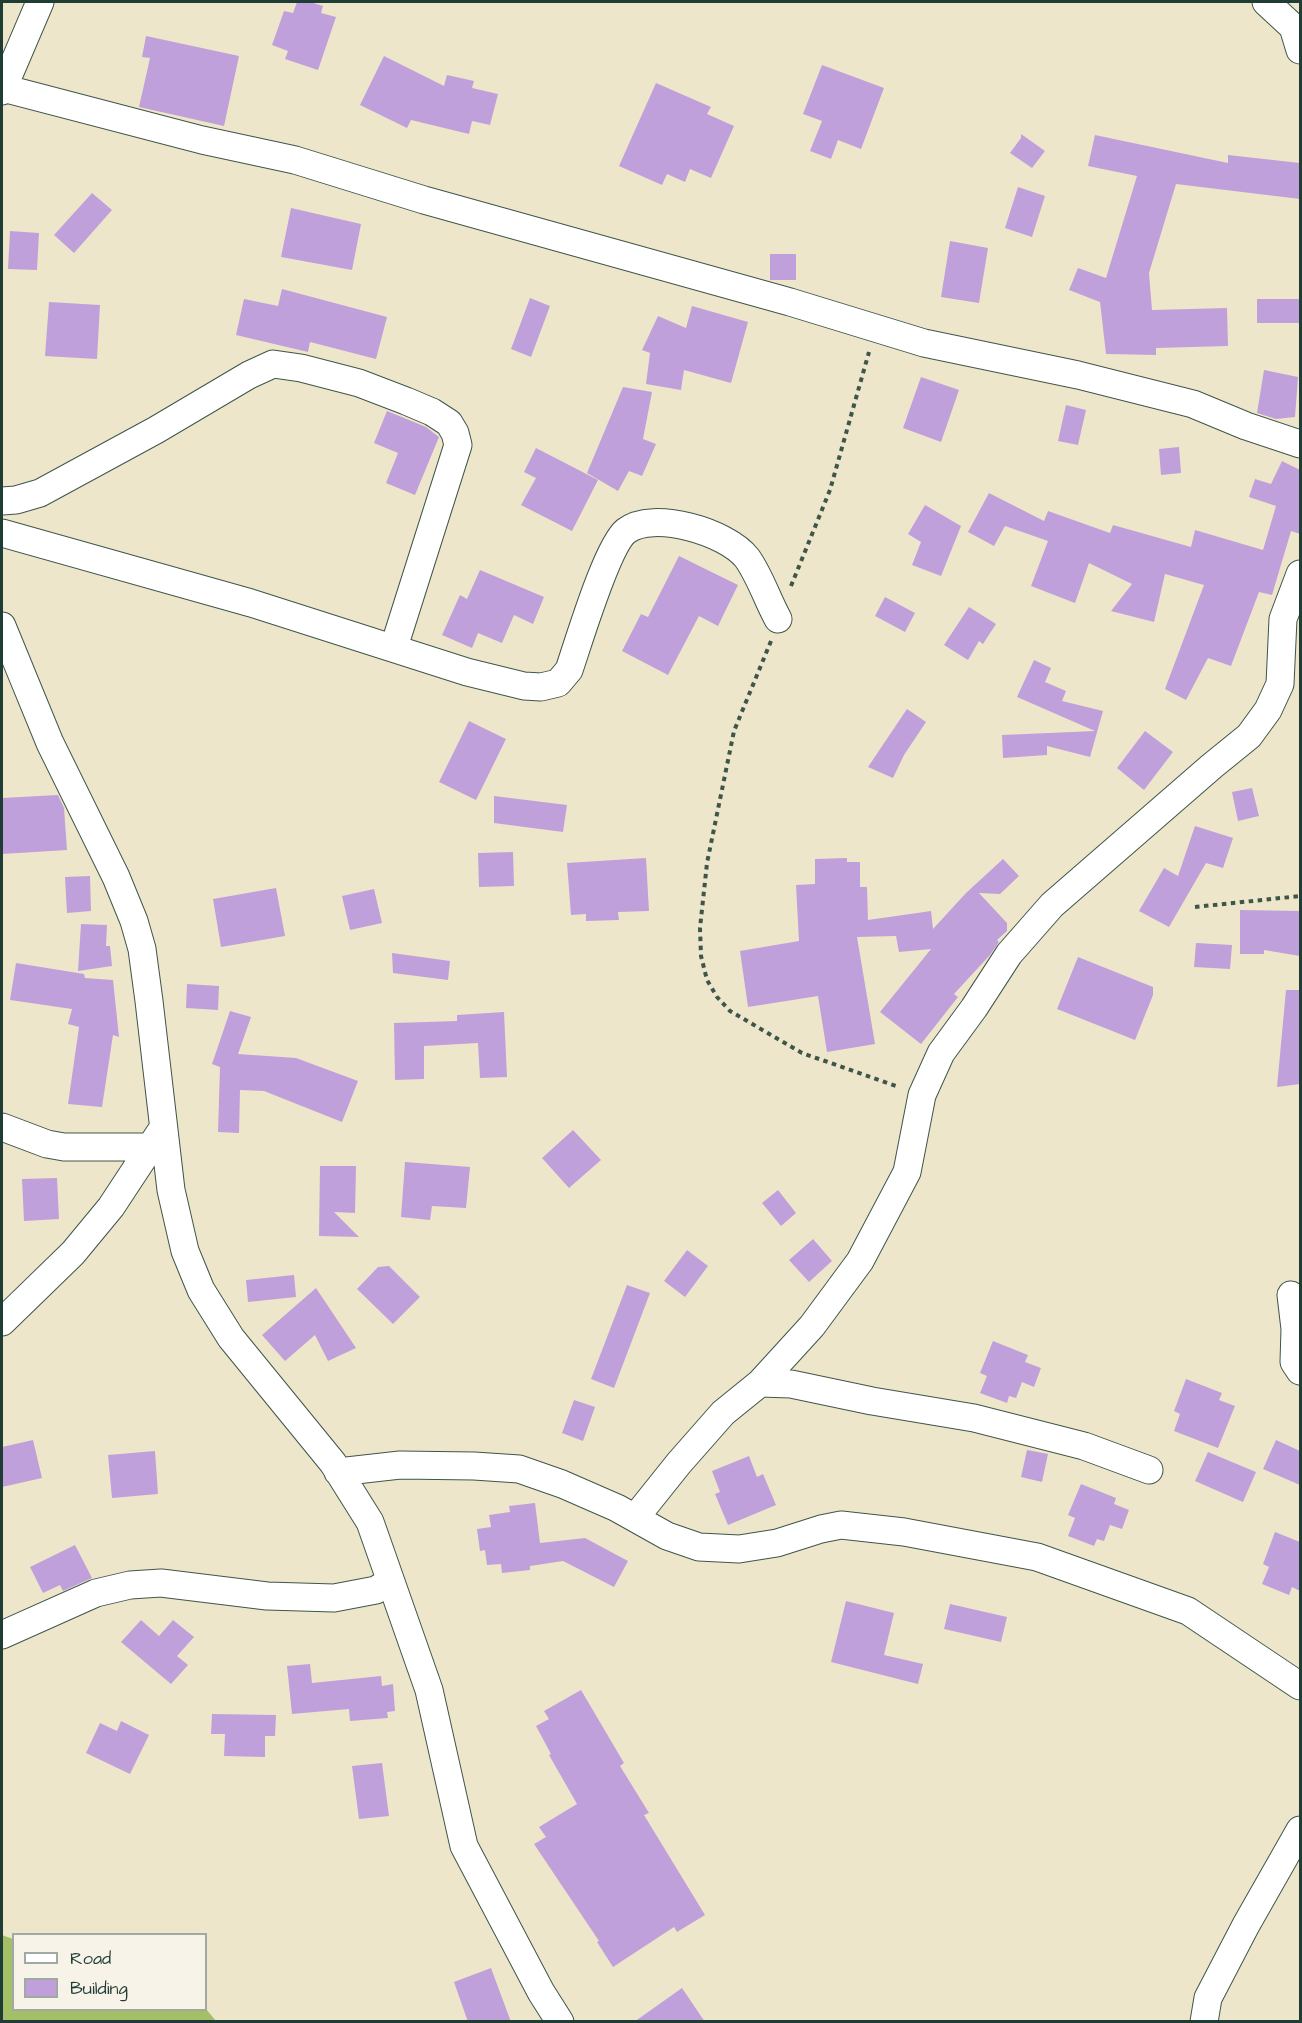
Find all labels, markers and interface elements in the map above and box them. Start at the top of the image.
legend [12,1933,207,2011]
text: Road [70,1946,111,1971]
text: Building [70,1976,128,2001]

